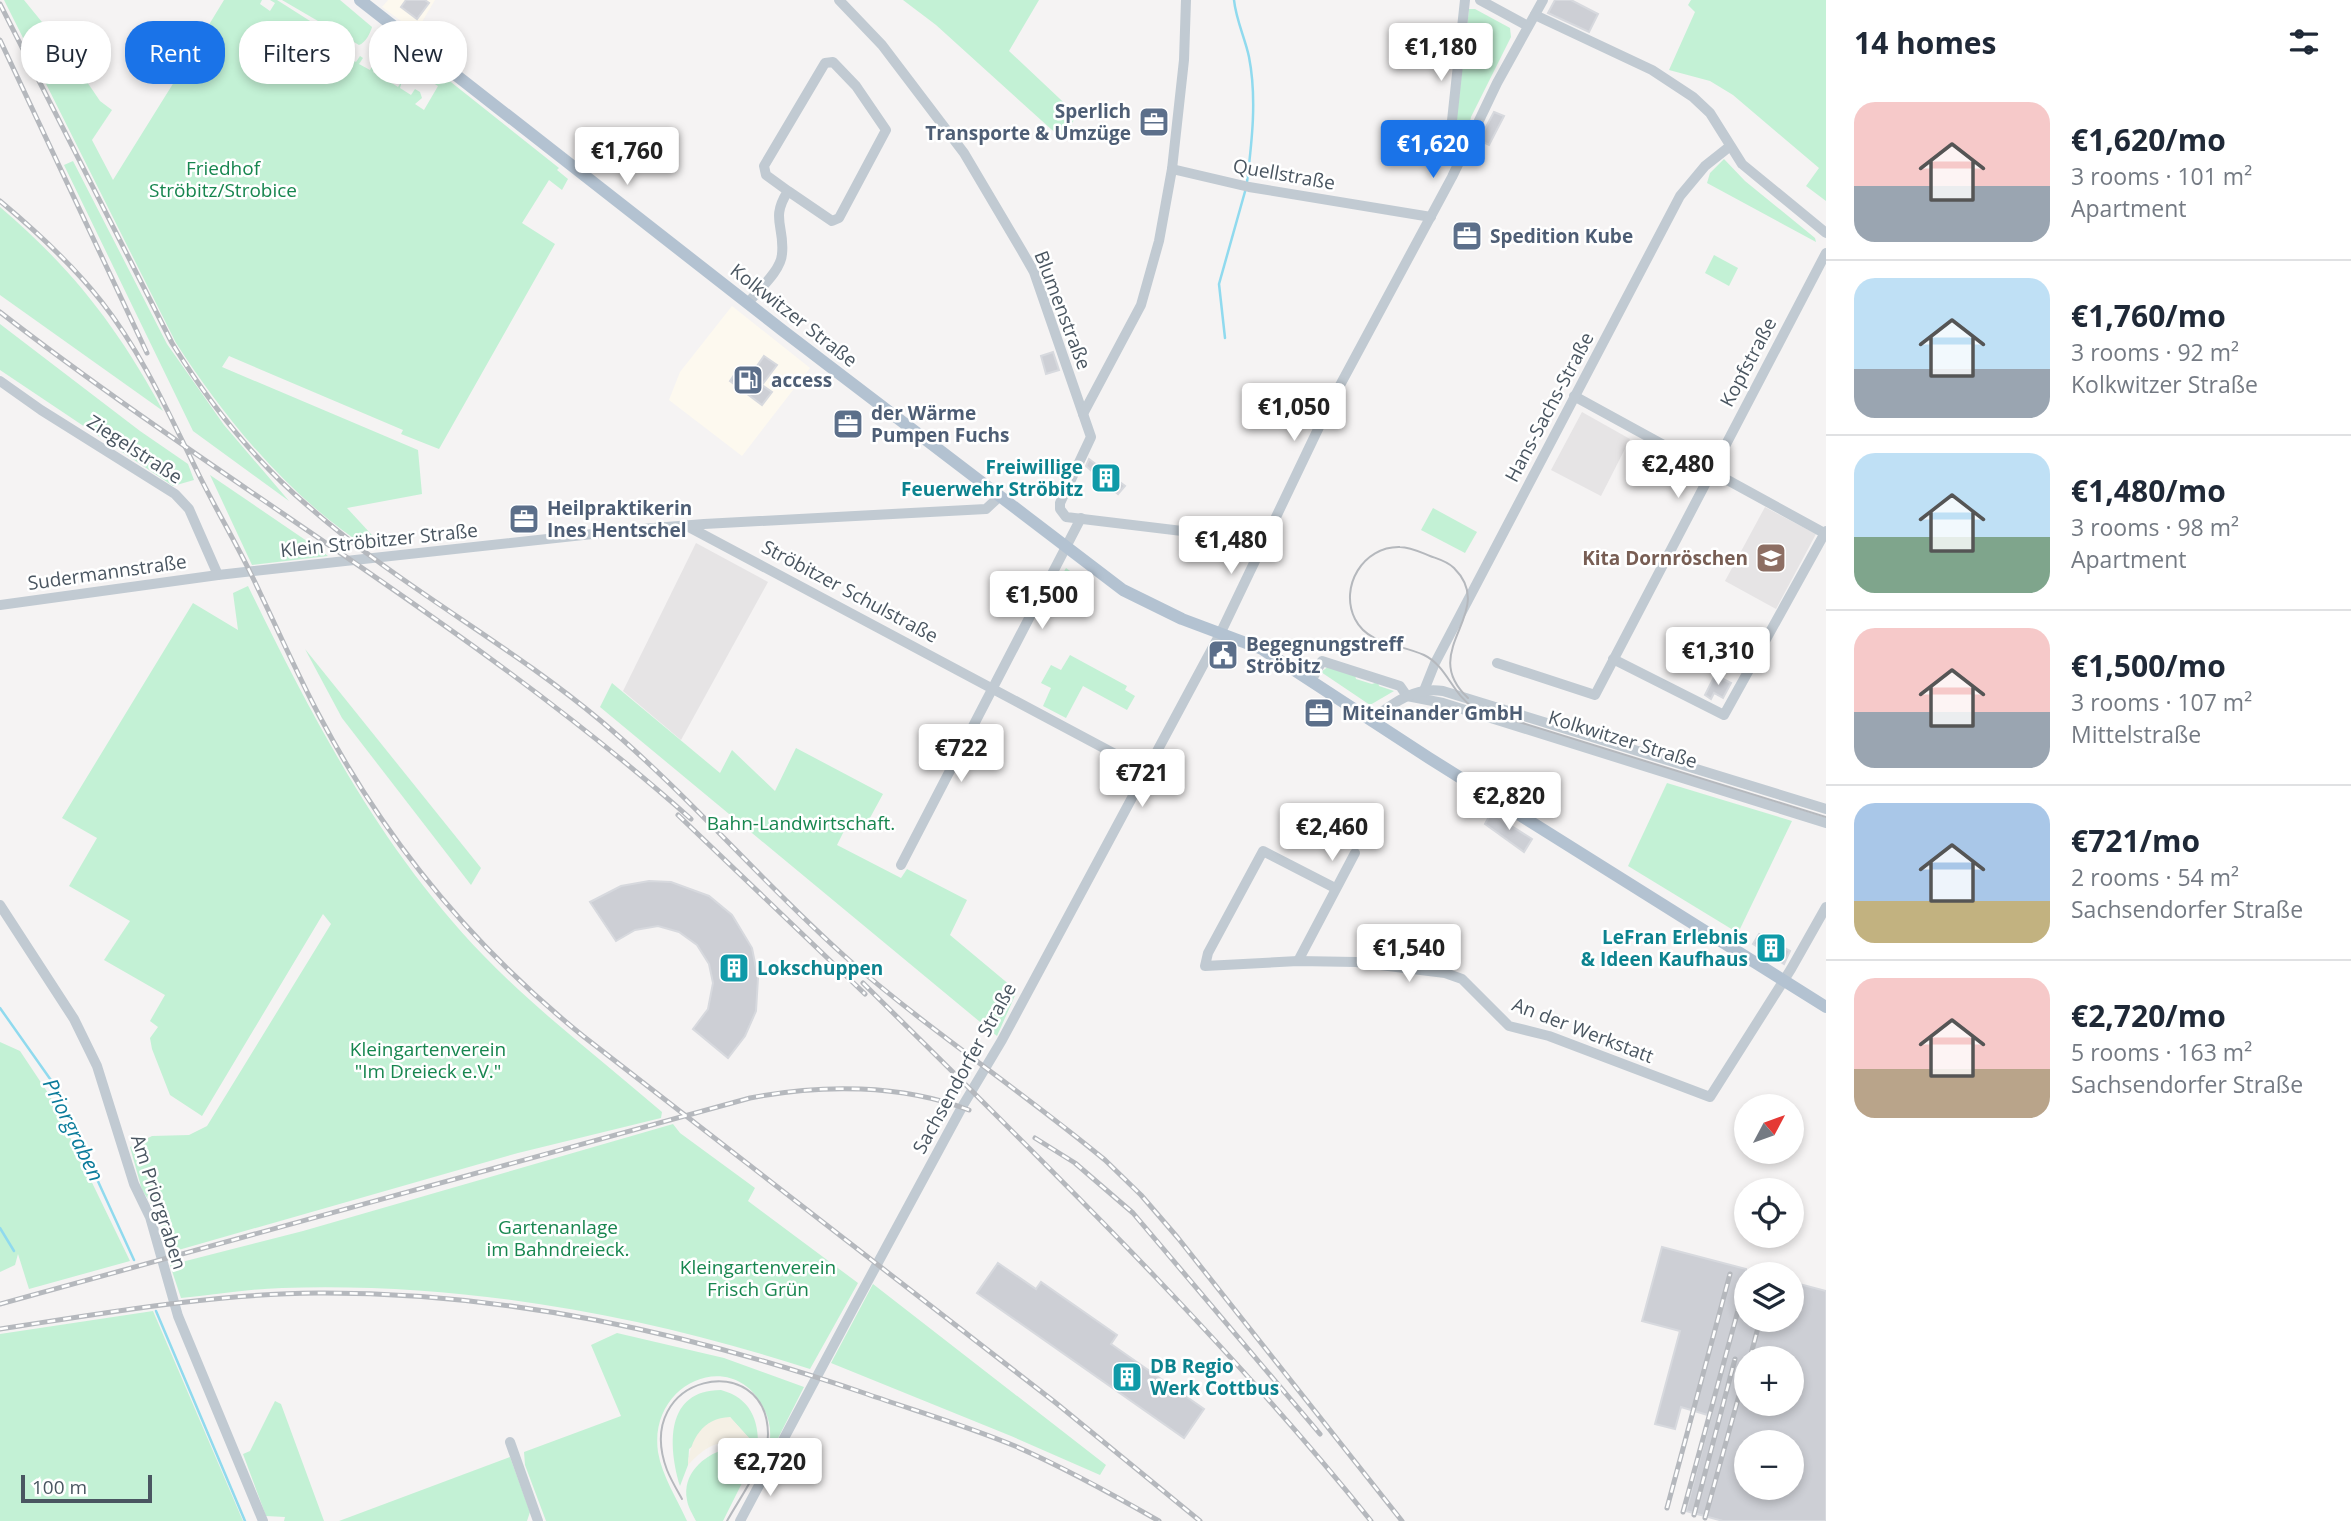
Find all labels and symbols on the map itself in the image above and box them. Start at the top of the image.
pin: €1,180 [1384,24,1498,83]
place label: Sperlich Transporte & Umzüge [925,98,1131,146]
office icon: Sperlich Transporte & Umzüge [1137,105,1171,139]
pin: €1,620 [1376,120,1490,180]
pin: €1,760 [570,128,684,187]
street label: Quellstraße [1231,152,1337,196]
park label: Friedhof Ströbitz/Strobice [149,155,297,203]
office icon: Spedition Kube [1450,219,1484,253]
place label: Spedition Kube [1490,223,1633,249]
street label: Blumenstraße [1028,247,1098,373]
street label: Kolkwitzer Straße [725,257,863,373]
street label: Kopfstraße [1714,313,1782,411]
street label: Hans-Sachs-Straße [1498,327,1600,487]
fuel station icon: access [731,363,765,397]
place label: access [771,367,832,393]
pin: €1,050 [1237,384,1351,443]
place label: der Wärme Pumpen Fuchs [871,400,1009,448]
office icon: der Wärme Pumpen Fuchs [831,407,865,441]
street label: Ziegelstraße [82,408,188,490]
pin: €2,480 [1621,440,1735,500]
place label: Freiwillige Feuerwehr Ströbitz [901,454,1083,502]
building icon: Freiwillige Feuerwehr Ströbitz [1089,461,1123,495]
place label: Heilpraktikerin Ines Hentschel [547,495,692,543]
office icon: Heilpraktikerin Ines Hentschel [507,502,541,536]
pin: €1,480 [1174,516,1288,576]
street label: Klein Ströbitzer Straße [279,517,479,563]
street label: Ströbitzer Schulstraße [757,533,943,649]
school or university icon: Kita Dornröschen [1754,541,1788,575]
place label: Kita Dornröschen [1582,545,1748,571]
street label: Sudermannstraße [26,548,188,596]
pin: €1,500 [985,572,1099,631]
pin: €1,310 [1661,628,1775,687]
place label: Begegnungstreff Ströbitz [1246,631,1404,679]
public building icon: Begegnungstreff Ströbitz [1206,638,1240,672]
office icon: Miteinander GmbH [1302,696,1336,730]
place label: Miteinander GmbH [1342,700,1523,726]
street label: Kolkwitzer Straße [1545,704,1701,774]
pin: €722 [920,724,1002,784]
pin: €721 [1101,750,1183,809]
pin: €2,820 [1452,772,1566,832]
pin: €2,460 [1275,804,1389,863]
park label: Bahn-Landwirtschaft. [707,810,895,836]
place label: LeFran Erlebnis & Ideen Kaufhaus [1581,924,1748,972]
pin: €1,540 [1352,925,1466,984]
building icon: LeFran Erlebnis & Ideen Kaufhaus [1754,931,1788,965]
building icon: Lokschuppen [717,951,751,985]
place label: Lokschuppen [757,955,883,981]
street label: Sachsendorfer Straße [906,978,1022,1158]
street label: An der Werkstatt [1509,991,1658,1069]
park label: Kleingartenverein "Im Dreieck e.V." [350,1036,506,1084]
water label: Priorgraben [37,1073,111,1186]
north arrow [1734,1094,1804,1164]
street label: Am Priorgraben [125,1131,193,1273]
park label: Gartenanlage im Bahndreieck. [486,1214,630,1262]
park label: Kleingartenverein Frisch Grün [680,1254,836,1302]
place label: DB Regio Werk Cottbus [1150,1353,1279,1401]
building icon: DB Regio Werk Cottbus [1110,1360,1144,1394]
pin: €2,720 [713,1438,827,1498]
scale bar [21,1472,152,1504]

